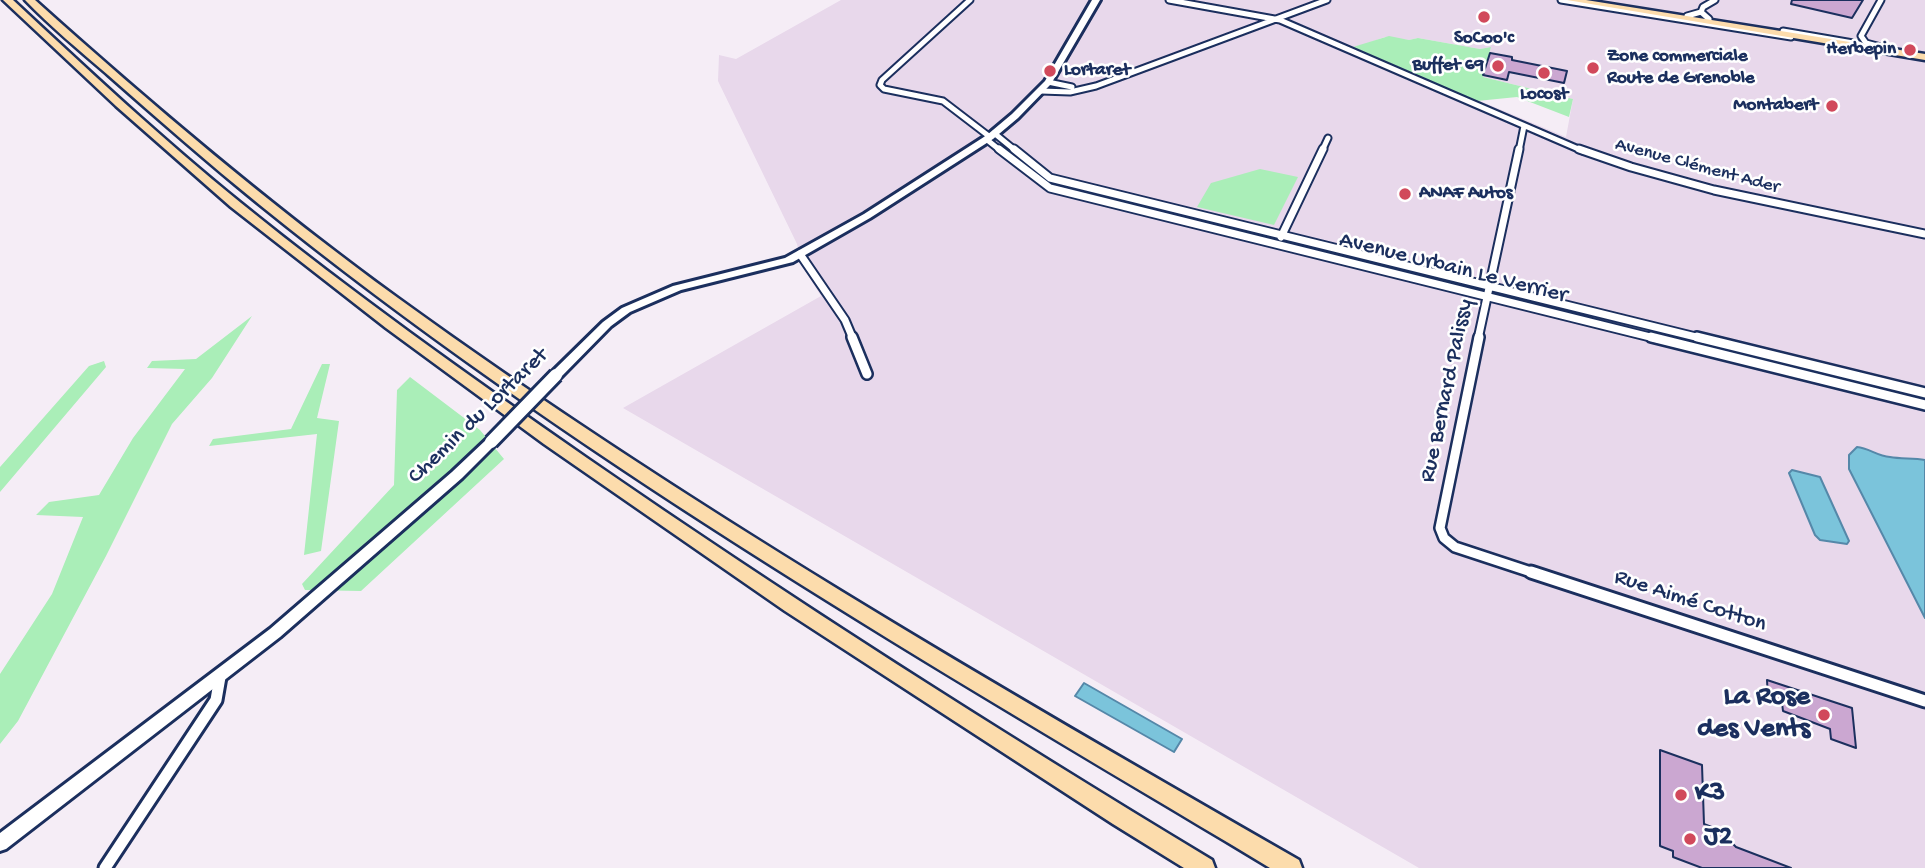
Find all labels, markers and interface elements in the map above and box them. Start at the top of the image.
marker: SoCoo'c [1476,9,1492,25]
place label: SoCoo'c [1454,28,1514,50]
place label: Herbepin [1826,39,1896,61]
marker: Herbepin [1902,42,1918,58]
place label: Zone commerciale Route de Grenoble [1607,46,1755,90]
place label: Buffet 69 [1413,55,1484,77]
marker: Buffet 69 [1490,58,1506,74]
place label: Lortaret [1064,60,1130,82]
marker: Zone commerciale Route de Grenoble [1585,60,1601,76]
marker: Lortaret [1042,63,1058,79]
marker: Locost [1536,65,1552,81]
place label: Locost [1520,84,1568,106]
place label: Montabert [1733,95,1818,117]
marker: Montabert [1824,98,1840,114]
street label: Avenue Clément Ader [1612,134,1782,200]
place label: ANAF Autos [1419,183,1513,205]
marker: ANAF Autos [1397,186,1413,202]
street label: Avenue Urbain Le Verrier [1336,227,1570,311]
street label: Rue Bernard Palissy [1415,297,1481,485]
street label: Chemin du Lortaret [403,343,555,491]
street label: Rue Aimé Cotton [1610,564,1770,640]
place label: La Rose des Vents [1697,682,1810,748]
marker: La Rose des Vents [1816,707,1832,723]
place label: K3 [1695,778,1725,812]
marker: K3 [1673,787,1689,803]
place label: J2 [1704,822,1733,856]
marker: J2 [1682,831,1698,847]

